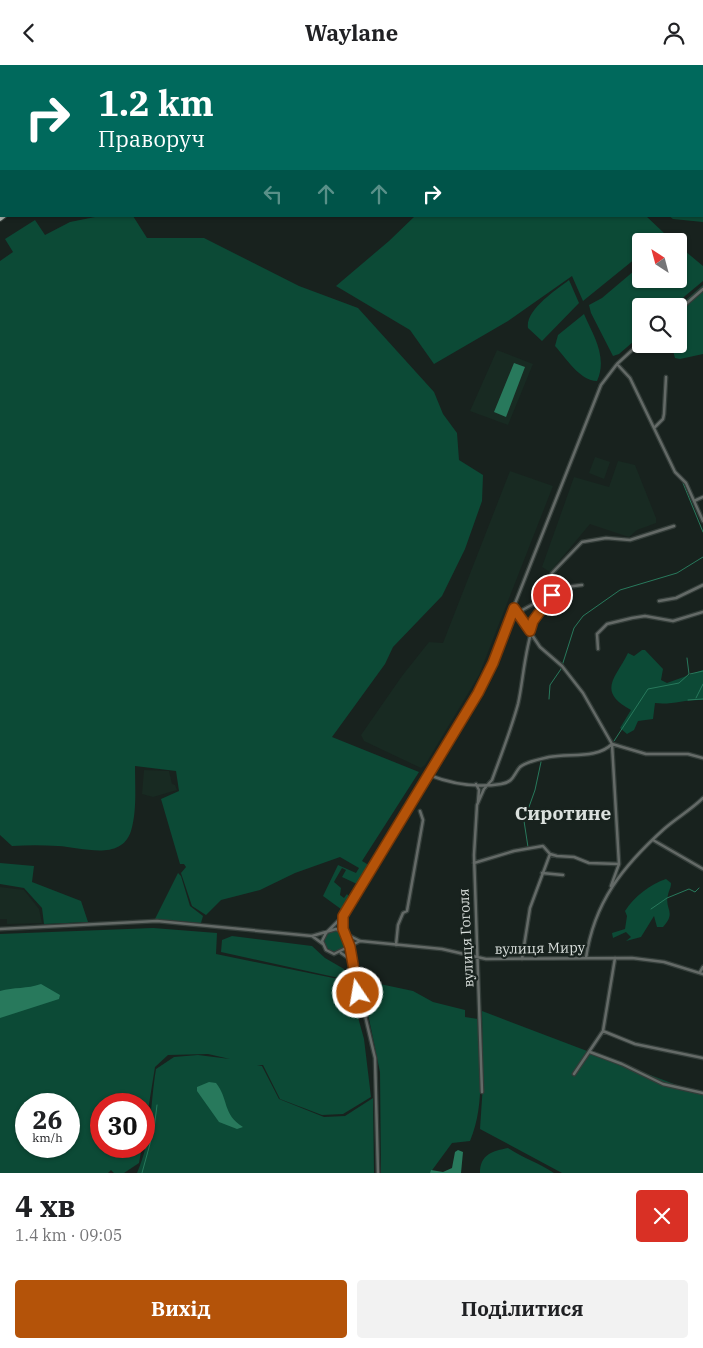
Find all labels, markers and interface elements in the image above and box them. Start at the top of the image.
text: Waylane [305,18,398,47]
icon: back [15,19,43,47]
icon: person [660,19,688,47]
text: 1.2 km [98,80,214,126]
icon: right [15,85,80,150]
text: Праворуч [98,124,205,153]
icon: left [259,180,287,208]
icon: ahead [312,180,340,208]
icon: ahead [365,180,393,208]
icon: right [418,180,446,208]
north arrow [632,233,688,287]
map controls [632,233,687,353]
button: search [632,298,687,353]
pin [531,574,573,616]
icon: arrive [538,581,566,609]
district label: Сиротине [515,801,612,825]
street label: вулиця Гоголя [454,888,478,988]
street label: вулиця Миру [495,938,586,958]
position arrow [331,966,383,1018]
speed limit sign: 30 [90,1093,155,1158]
text: 26 [32,1103,63,1136]
text: km/h [32,1130,63,1145]
text: 4 хв [15,1186,76,1225]
button: close [636,1190,688,1242]
text: 1.4 km · 09:05 [15,1225,122,1245]
button: Вихід [15,1280,347,1338]
button: Поділитися [357,1280,688,1338]

